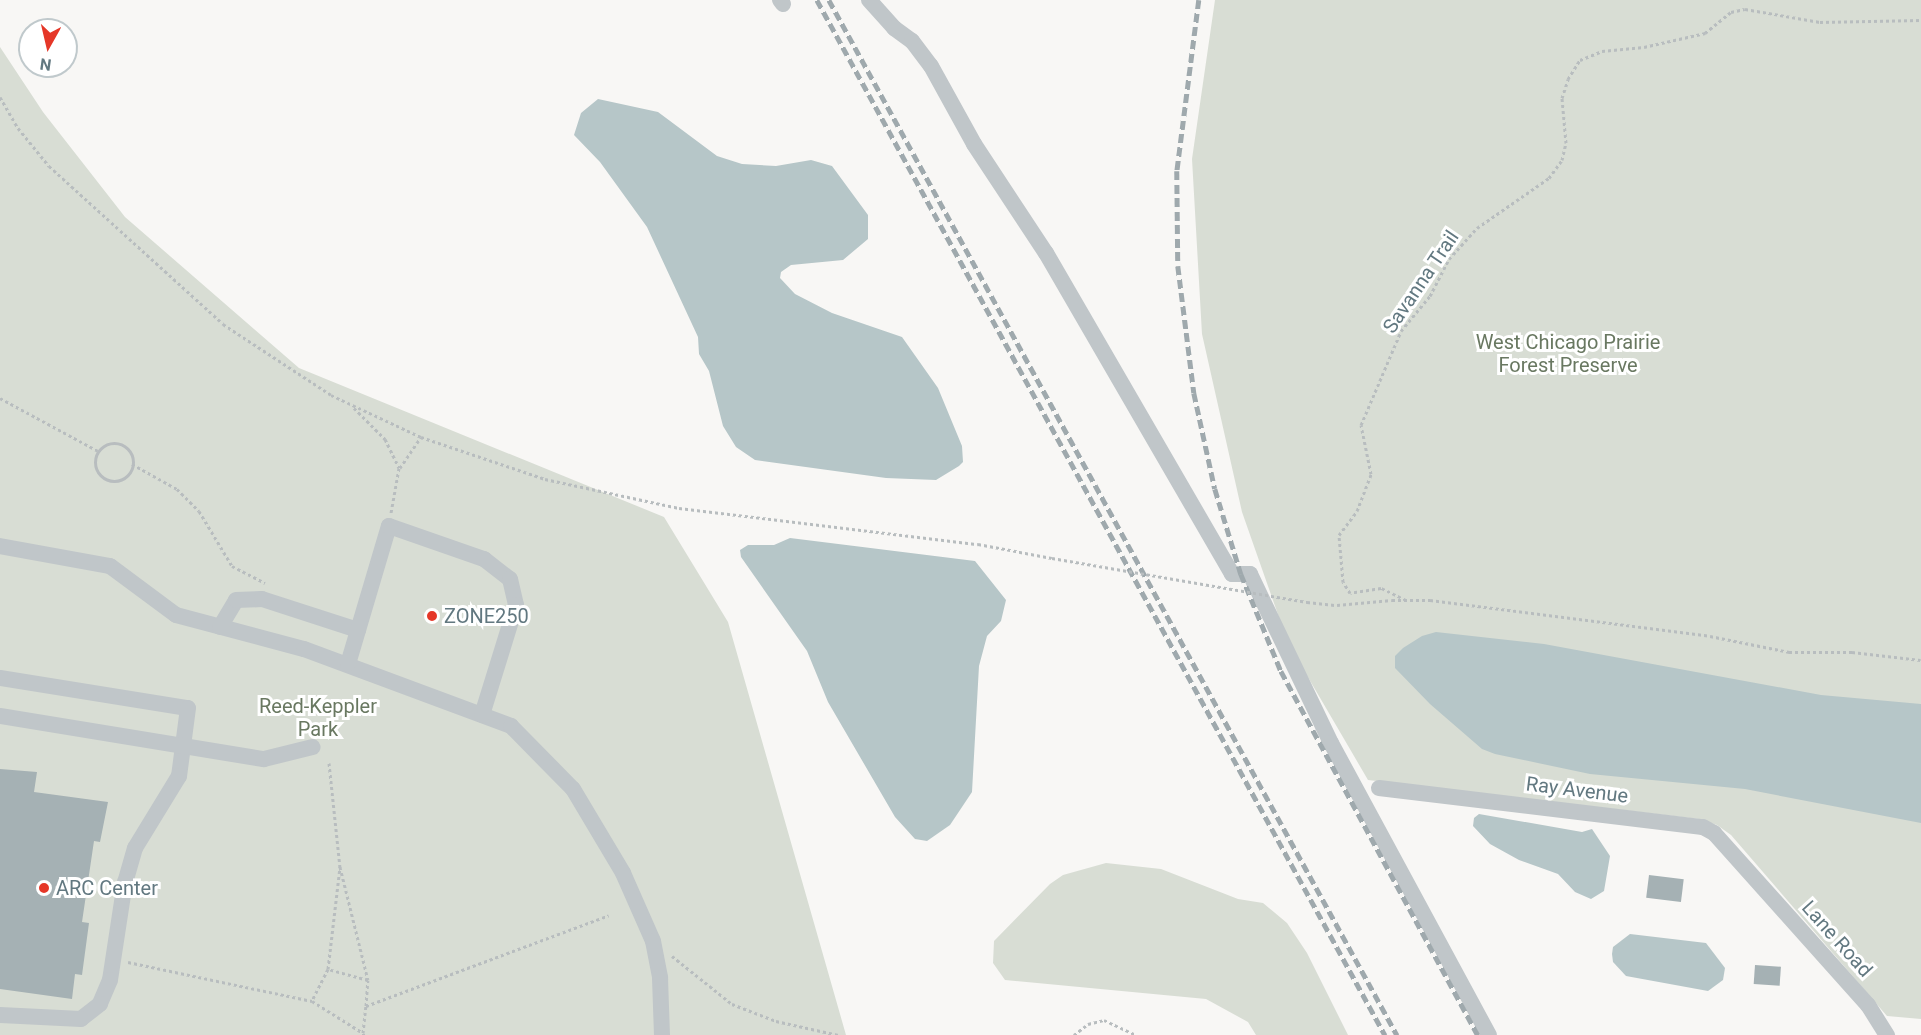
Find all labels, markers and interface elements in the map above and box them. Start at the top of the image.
north arrow [18,18,78,78]
text: N [39,54,53,75]
street label: Savanna Trail [1378,226,1464,338]
park label: West Chicago Prairie Forest Preserve [1476,330,1660,377]
place label: ZONE250 [444,604,529,628]
marker: ZONE250 [425,609,439,623]
park label: Reed-Keppler Park [259,694,377,741]
street label: Ray Avenue [1524,772,1630,808]
place label: ARC Center [56,876,158,900]
marker: ARC Center [37,881,51,895]
street label: Lane Road [1797,896,1877,982]

